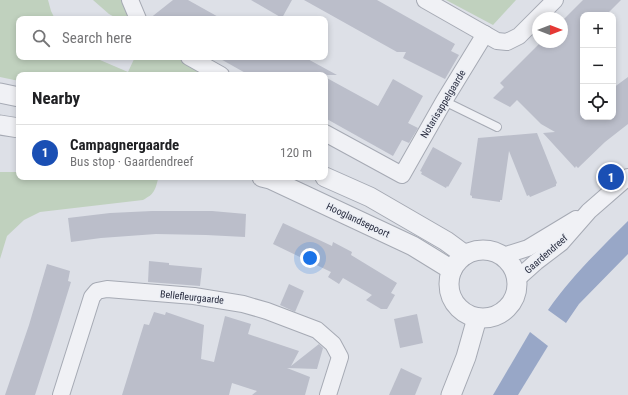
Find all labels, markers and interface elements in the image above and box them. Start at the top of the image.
north arrow [532,12,568,48]
map controls [580,12,616,120]
button: + [580,12,616,48]
search box [16,16,328,60]
icon: search [30,27,52,49]
text: Search here [62,29,132,47]
button: − [580,48,616,84]
street label: Notarisappelgaarde [418,68,468,140]
button: locate [580,84,616,120]
text: Nearby [32,88,80,108]
text: Campagnergaarde [70,136,179,154]
text: 1 [42,145,48,160]
text: 120 m [280,145,312,160]
text: Bus stop · Gaardendreef [70,154,193,169]
pin: 1 [598,162,624,192]
street label: Hooglandsepoort [325,201,391,239]
street label: Gaardendreef [522,232,570,276]
your location [300,248,320,268]
street label: Bellefleurgaarde [160,288,225,306]

